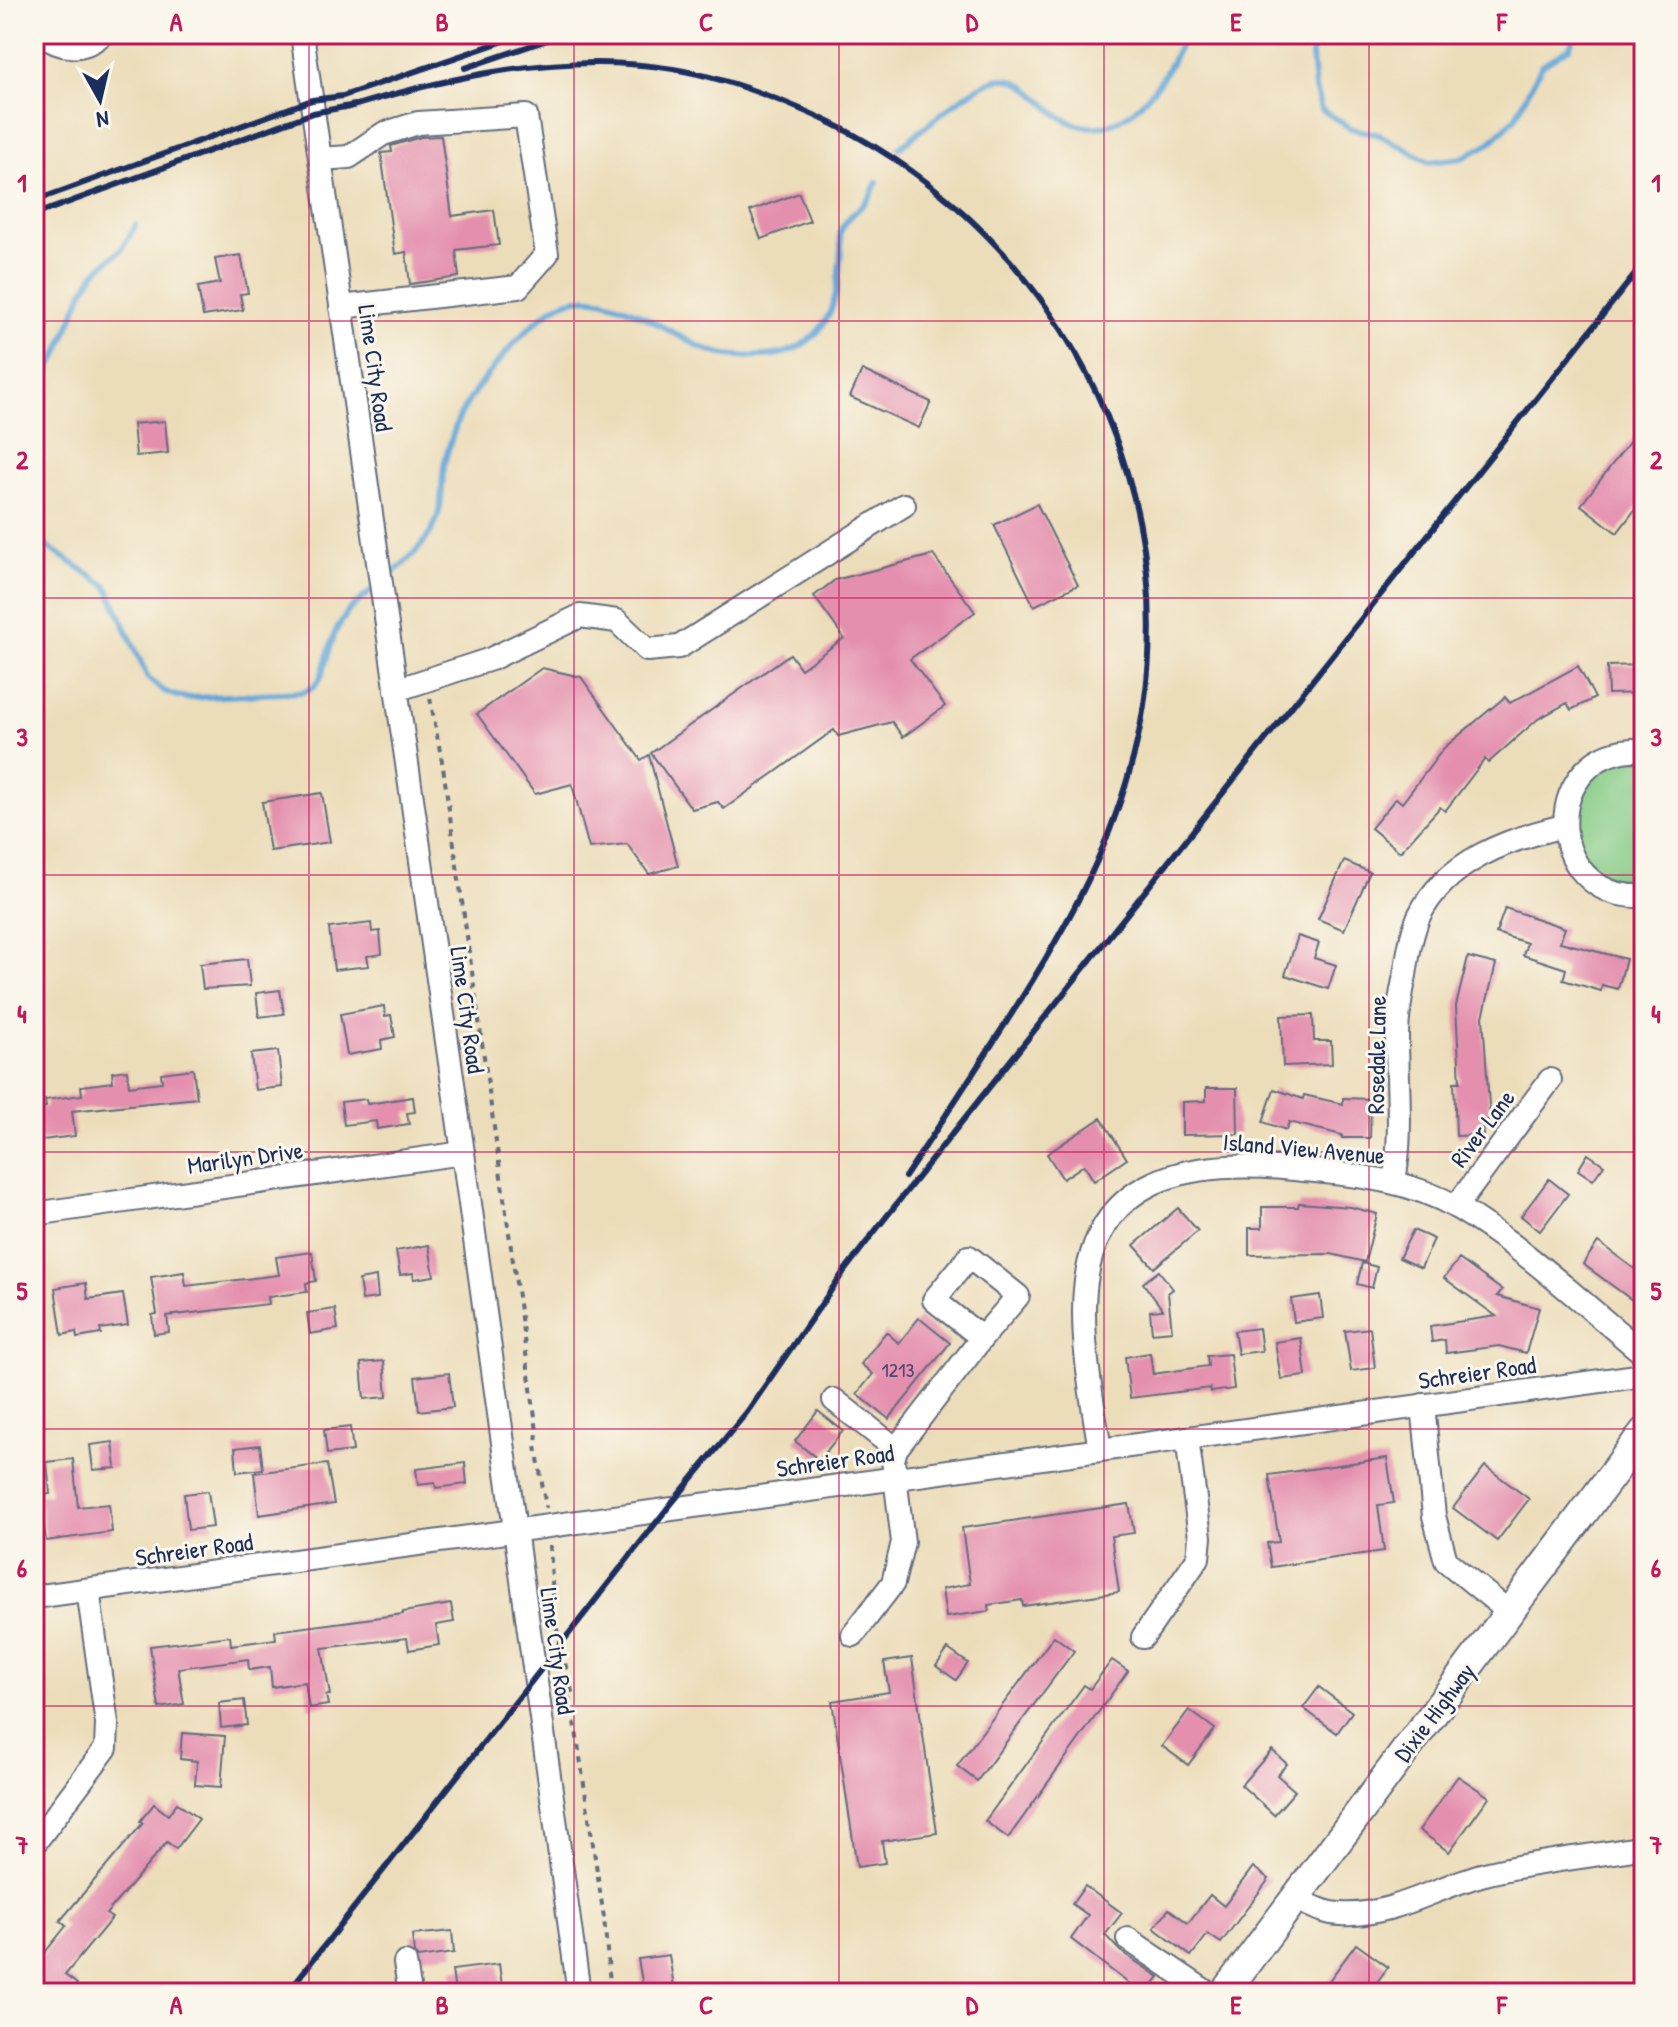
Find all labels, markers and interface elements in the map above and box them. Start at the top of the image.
text: A [170,4,183,39]
text: B [435,4,449,39]
text: C [699,4,713,39]
text: D [966,4,979,39]
text: E [1230,4,1242,39]
text: F [1496,4,1508,39]
north arrow [60,60,140,140]
text: N [95,104,111,136]
text: 1 [17,165,27,200]
text: 1 [1651,165,1661,200]
street label: Lime City Road [351,303,401,433]
text: 2 [16,442,29,477]
text: 2 [1650,442,1663,477]
text: 3 [16,719,28,754]
text: 3 [1650,719,1662,754]
street label: Lime City Road [443,945,493,1075]
street label: Rosedale Lane [1359,995,1393,1114]
text: 4 [17,996,27,1031]
text: 4 [1651,996,1661,1031]
street label: River Lane [1442,1083,1522,1173]
street label: Island View Avenue [1222,1125,1387,1171]
street label: Marilyn Drive [185,1133,305,1181]
text: 5 [17,1273,28,1308]
text: 5 [1651,1273,1662,1308]
street label: Schreier Road [1416,1348,1538,1396]
house number: 1213 [882,1356,914,1383]
street label: Schreier Road [774,1436,896,1484]
street label: Schreier Road [133,1525,255,1573]
text: 6 [17,1550,28,1585]
text: 6 [1651,1550,1662,1585]
street label: Lime City Road [533,1586,583,1716]
street label: Dixie Highway [1386,1656,1482,1768]
text: 7 [15,1827,29,1862]
text: 7 [1649,1827,1663,1862]
text: A [170,1987,183,2022]
text: B [435,1987,449,2022]
text: C [699,1987,713,2022]
text: D [966,1987,979,2022]
text: E [1230,1987,1242,2022]
text: F [1496,1987,1508,2022]

